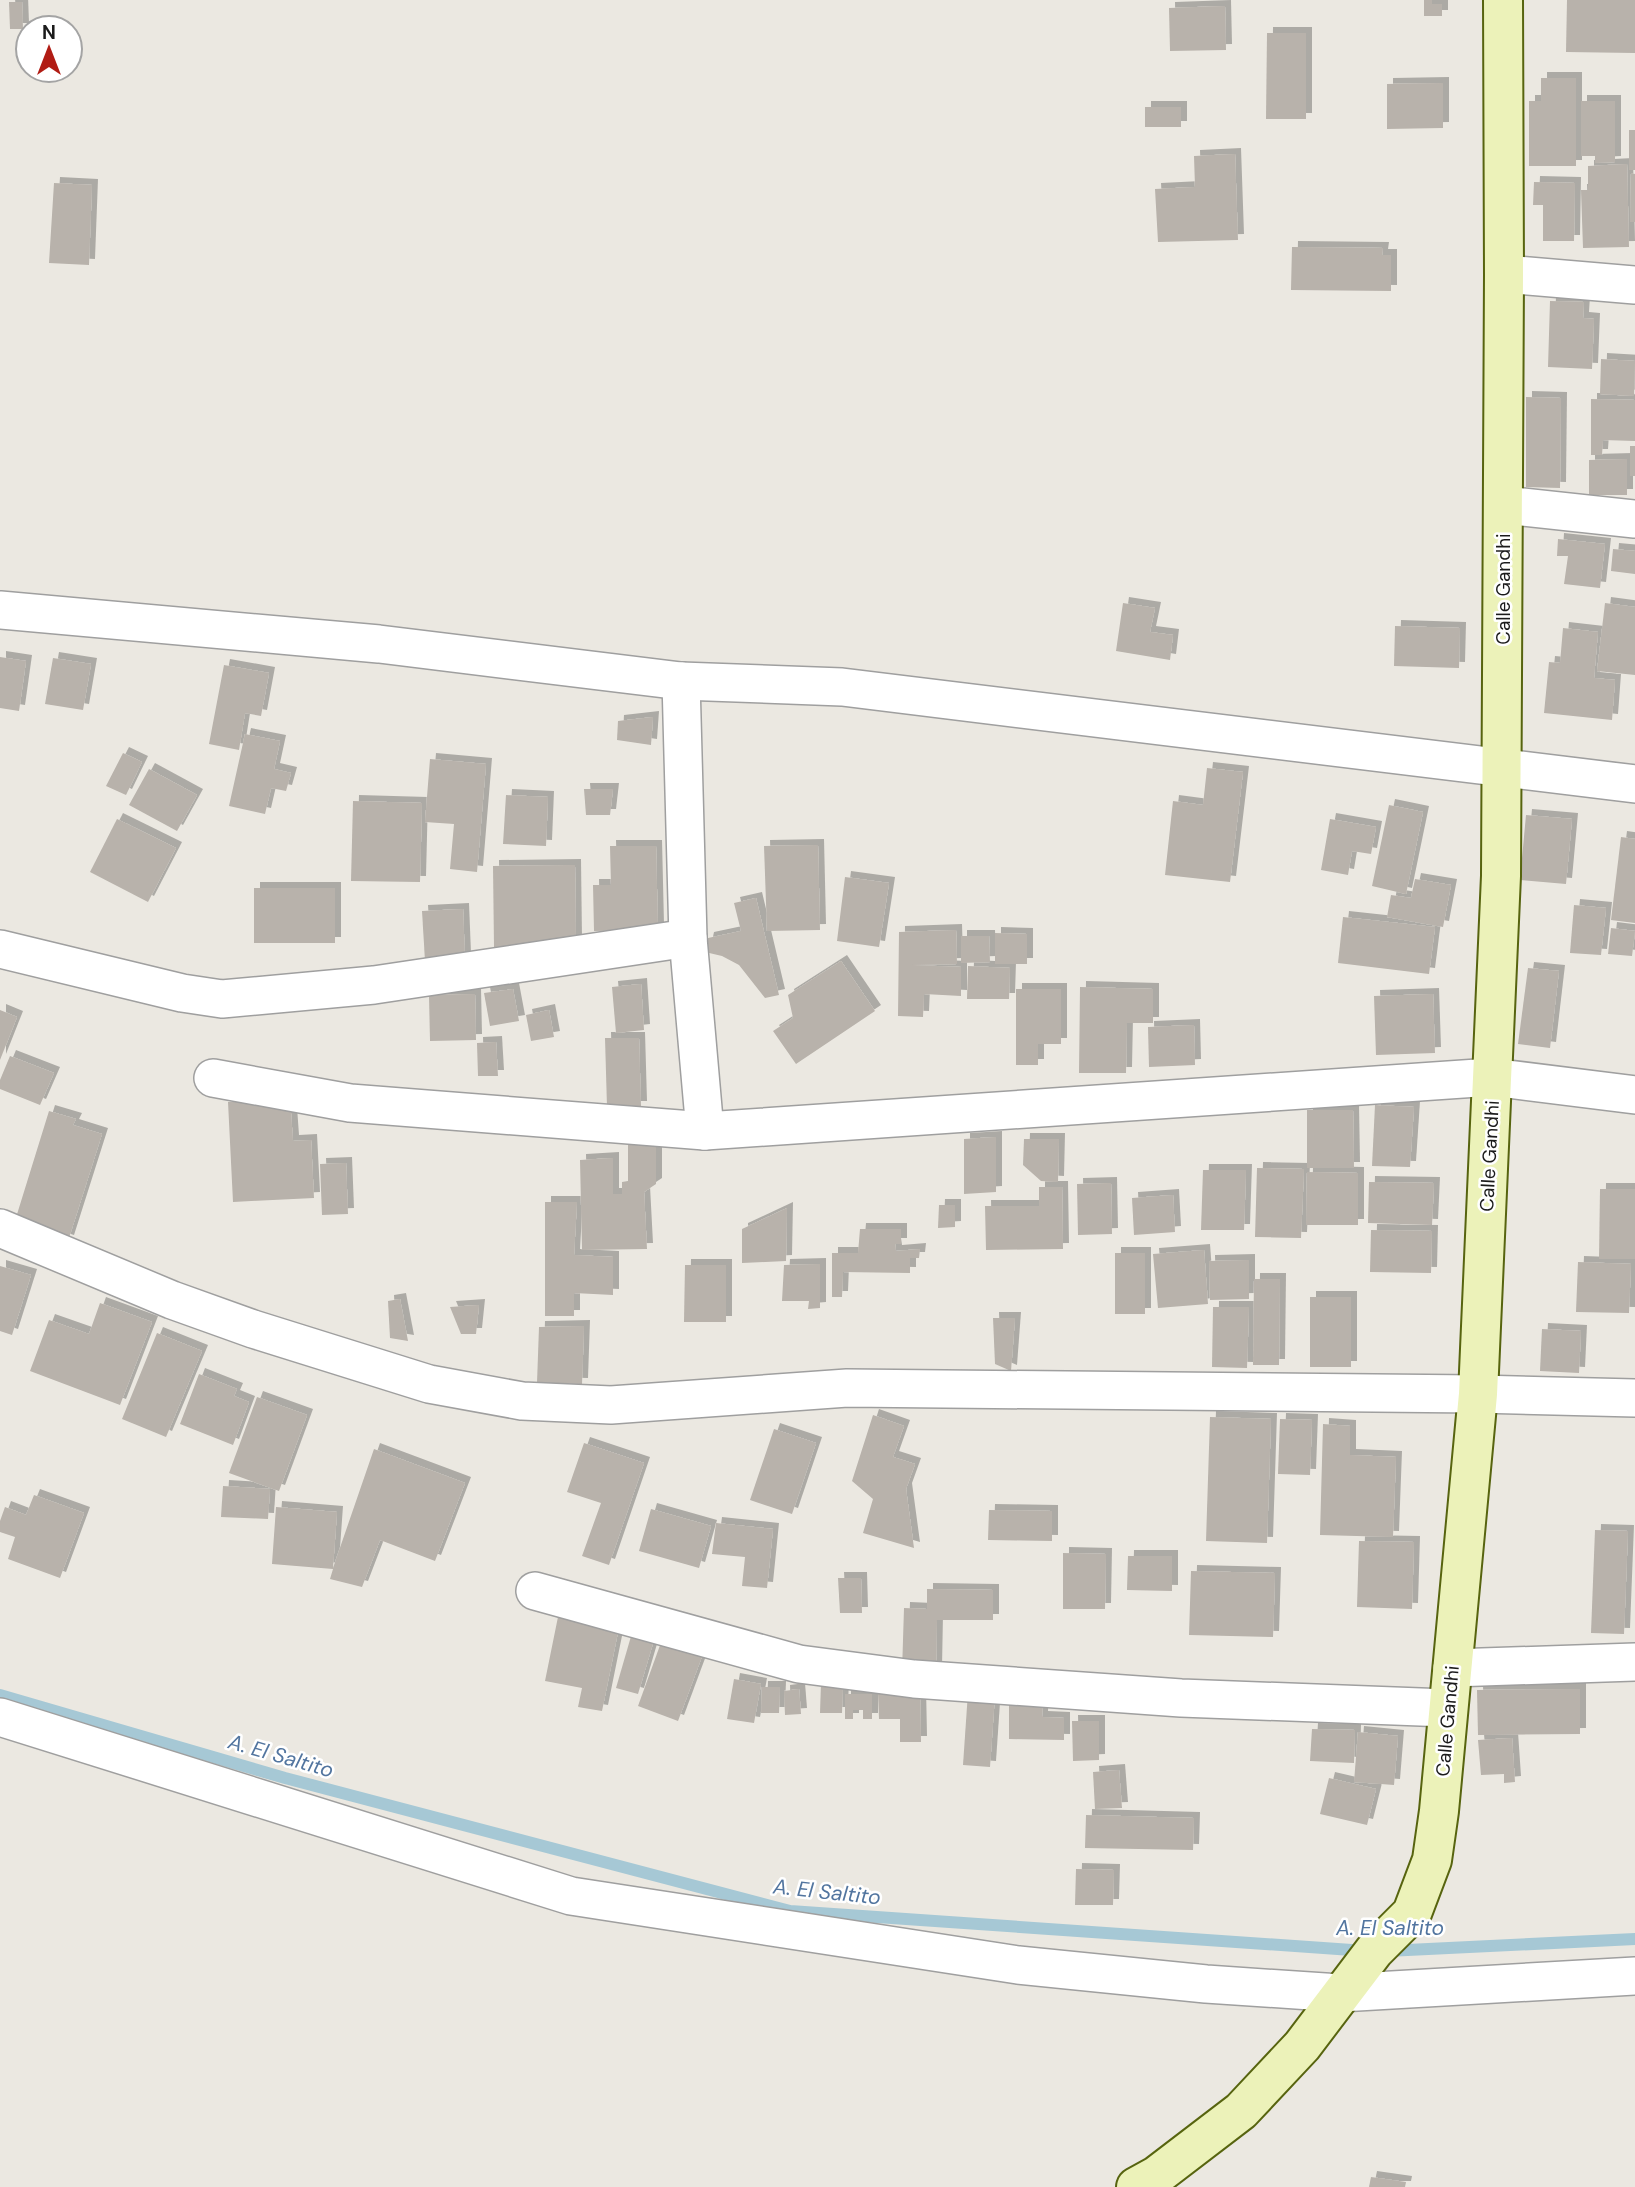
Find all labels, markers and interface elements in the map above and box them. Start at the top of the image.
north arrow [14,14,84,84]
text: N [42,20,56,45]
street label: Calle Gandhi [1491,533,1516,645]
street label: Calle Gandhi [1474,1100,1505,1212]
street label: Calle Gandhi [1430,1665,1465,1778]
water label: A. El Saltito [224,1727,337,1784]
water label: A. El Saltito [771,1872,882,1912]
water label: A. El Saltito [1335,1914,1444,1942]

